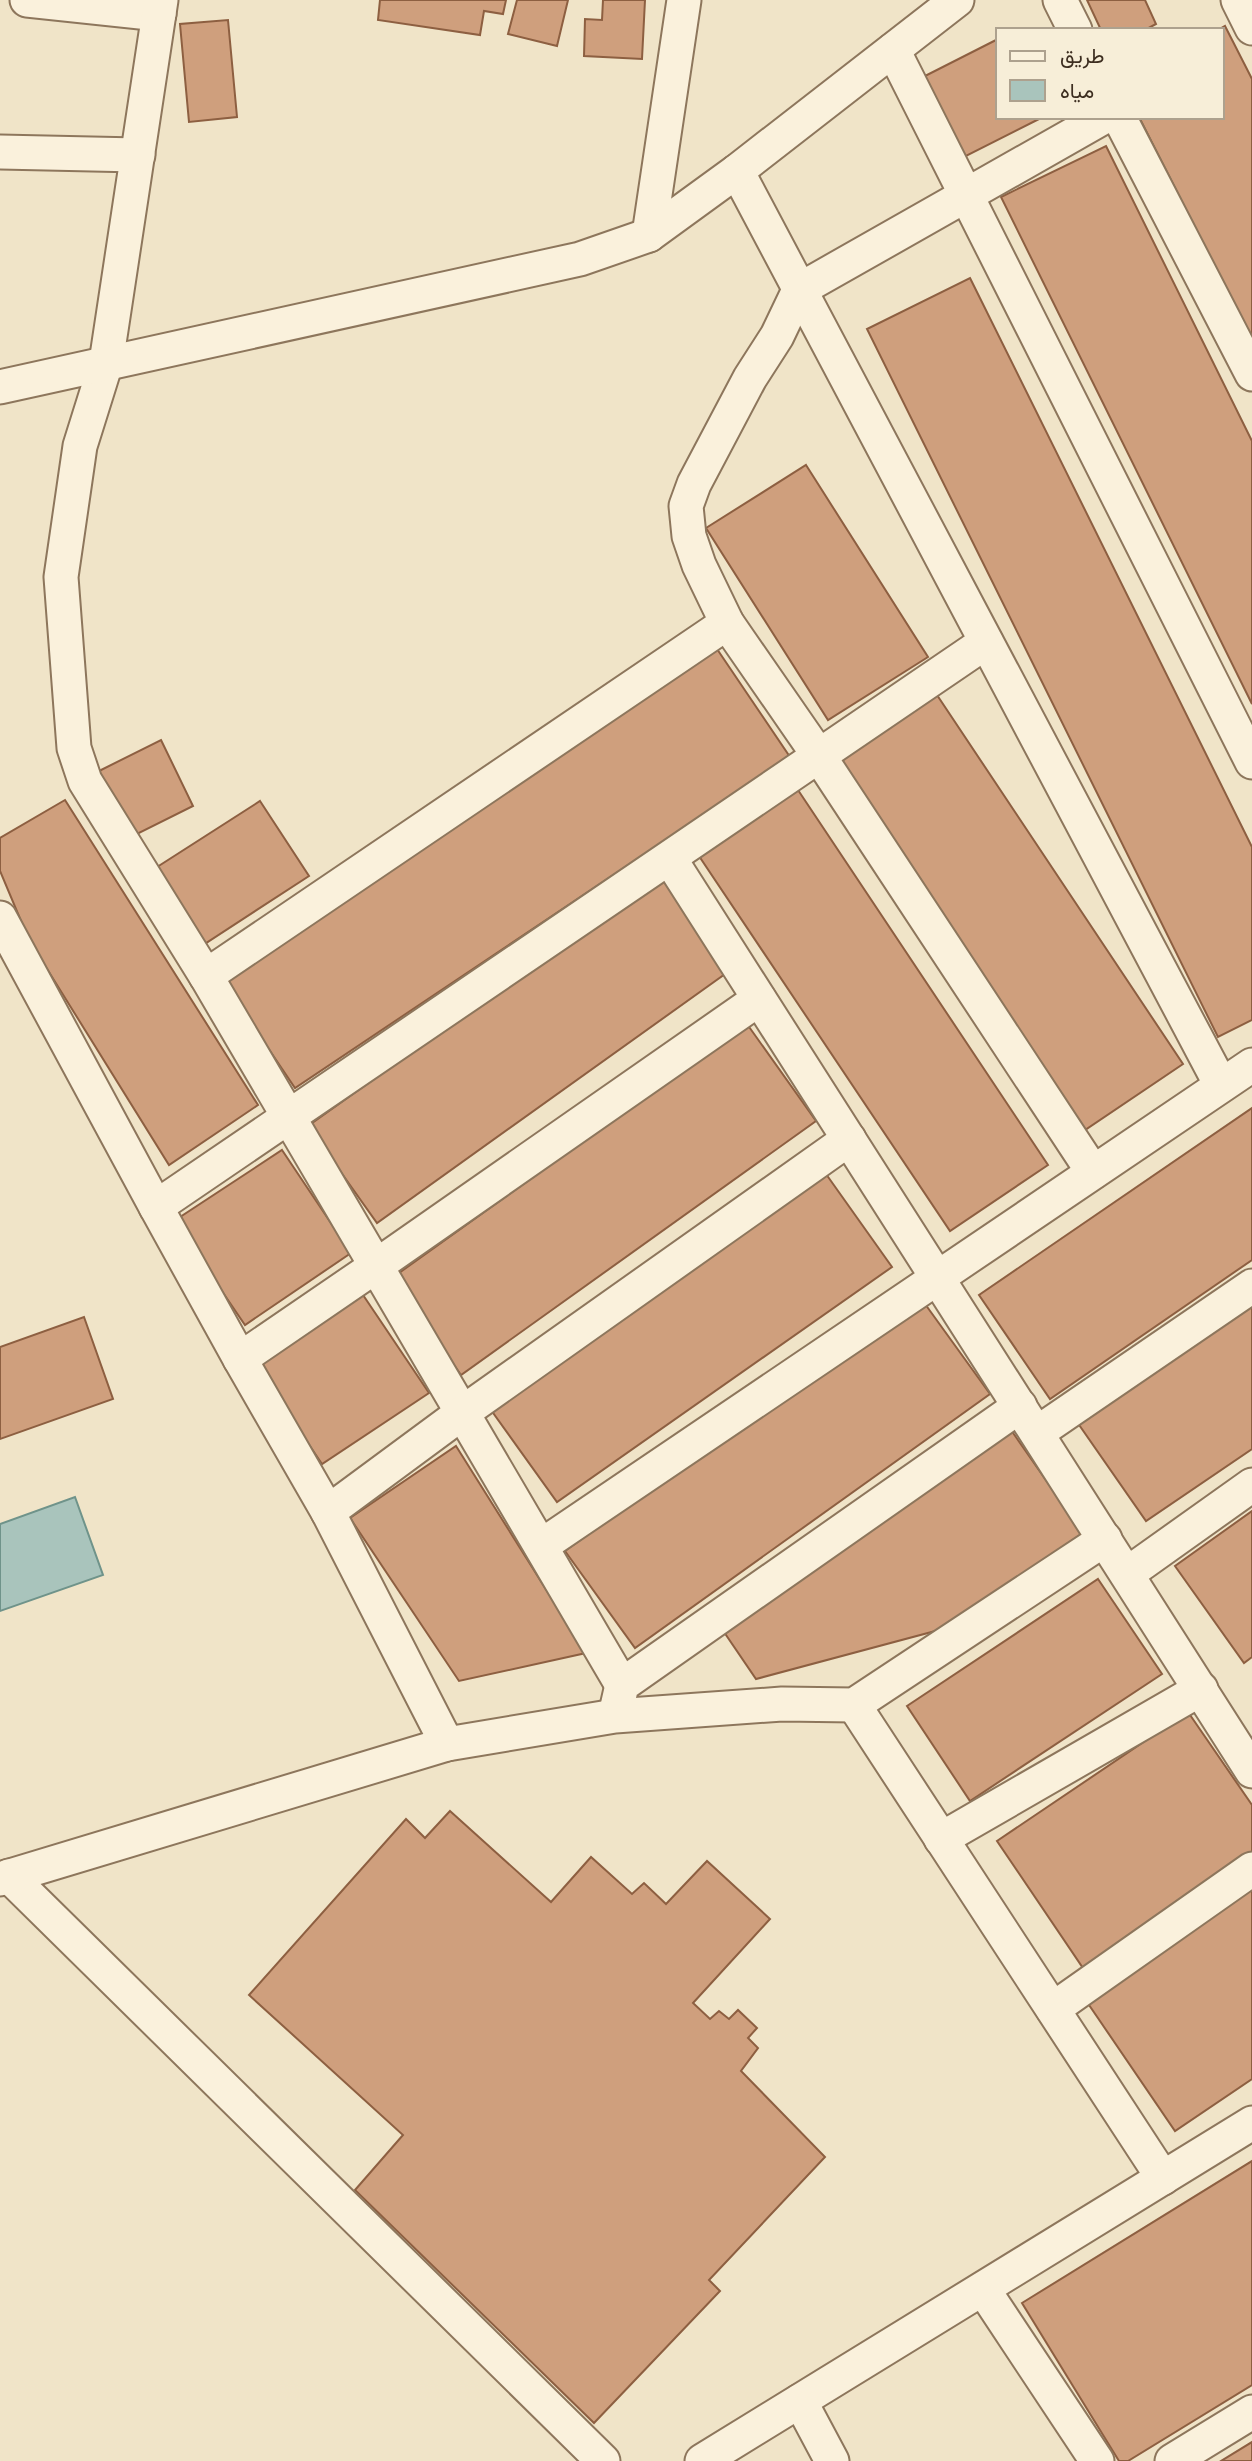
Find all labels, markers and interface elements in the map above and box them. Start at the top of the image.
legend [996,28,1224,119]
text: طريق [1060,42,1105,69]
text: مياه [1060,77,1094,104]

